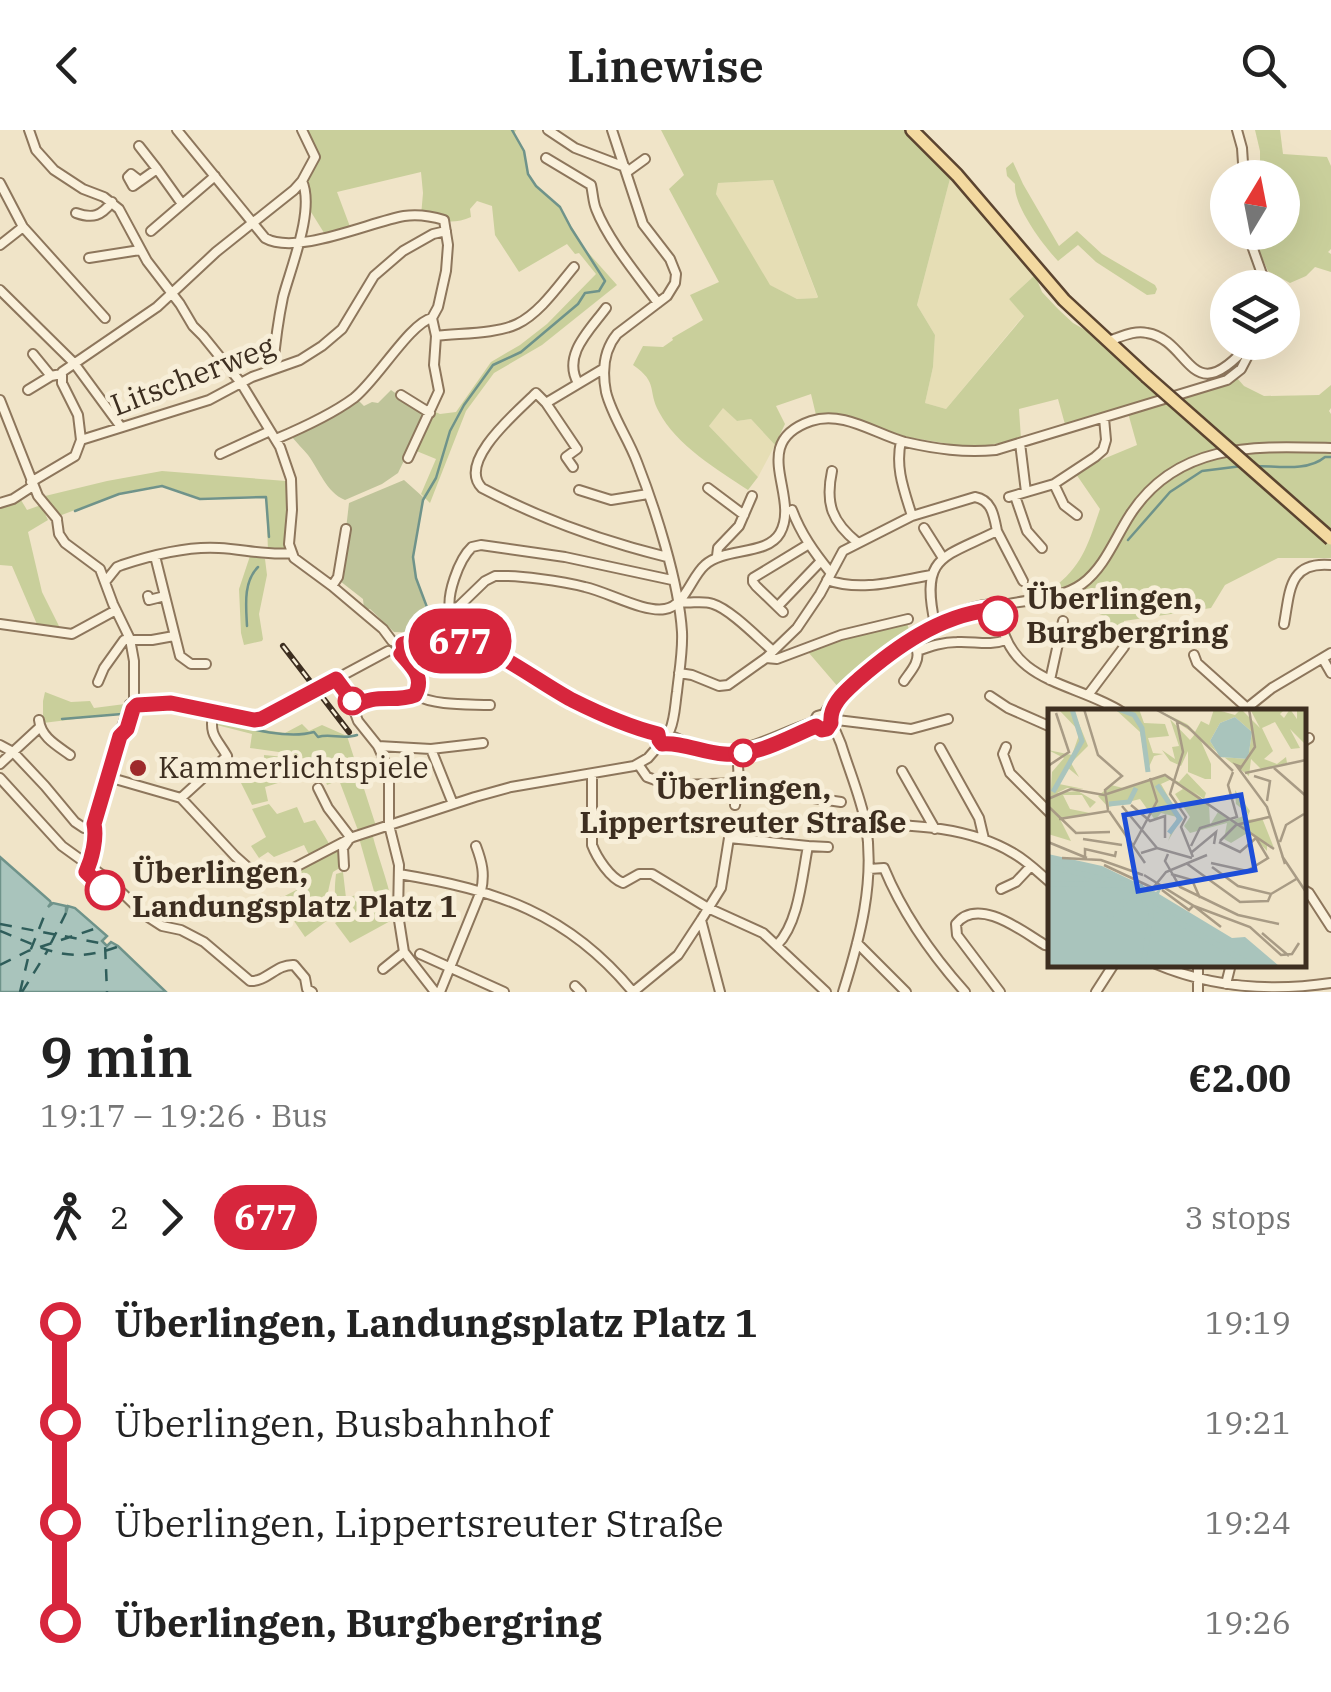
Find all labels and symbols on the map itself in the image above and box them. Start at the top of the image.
north arrow [1210,160,1300,250]
street label: Litscherweg [105,325,280,424]
place label: Überlingen, Burgbergring [1026,578,1229,651]
marker: Überlingen, Burgbergring [979,597,1017,635]
line badge: 677 [402,608,518,674]
unlabelled marker [339,688,365,714]
inset map [1048,709,1306,967]
marker: Überlingen, Lippertsreuter Straße [730,740,756,766]
place label: Kammerlichtspiele [158,747,429,786]
marker: Kammerlichtspiele [127,757,149,779]
place label: Überlingen, Lippertsreuter Straße [580,768,906,841]
place label: Überlingen, Landungsplatz Platz 1 [132,852,457,925]
marker: Überlingen, Landungsplatz Platz 1 [86,871,124,909]

